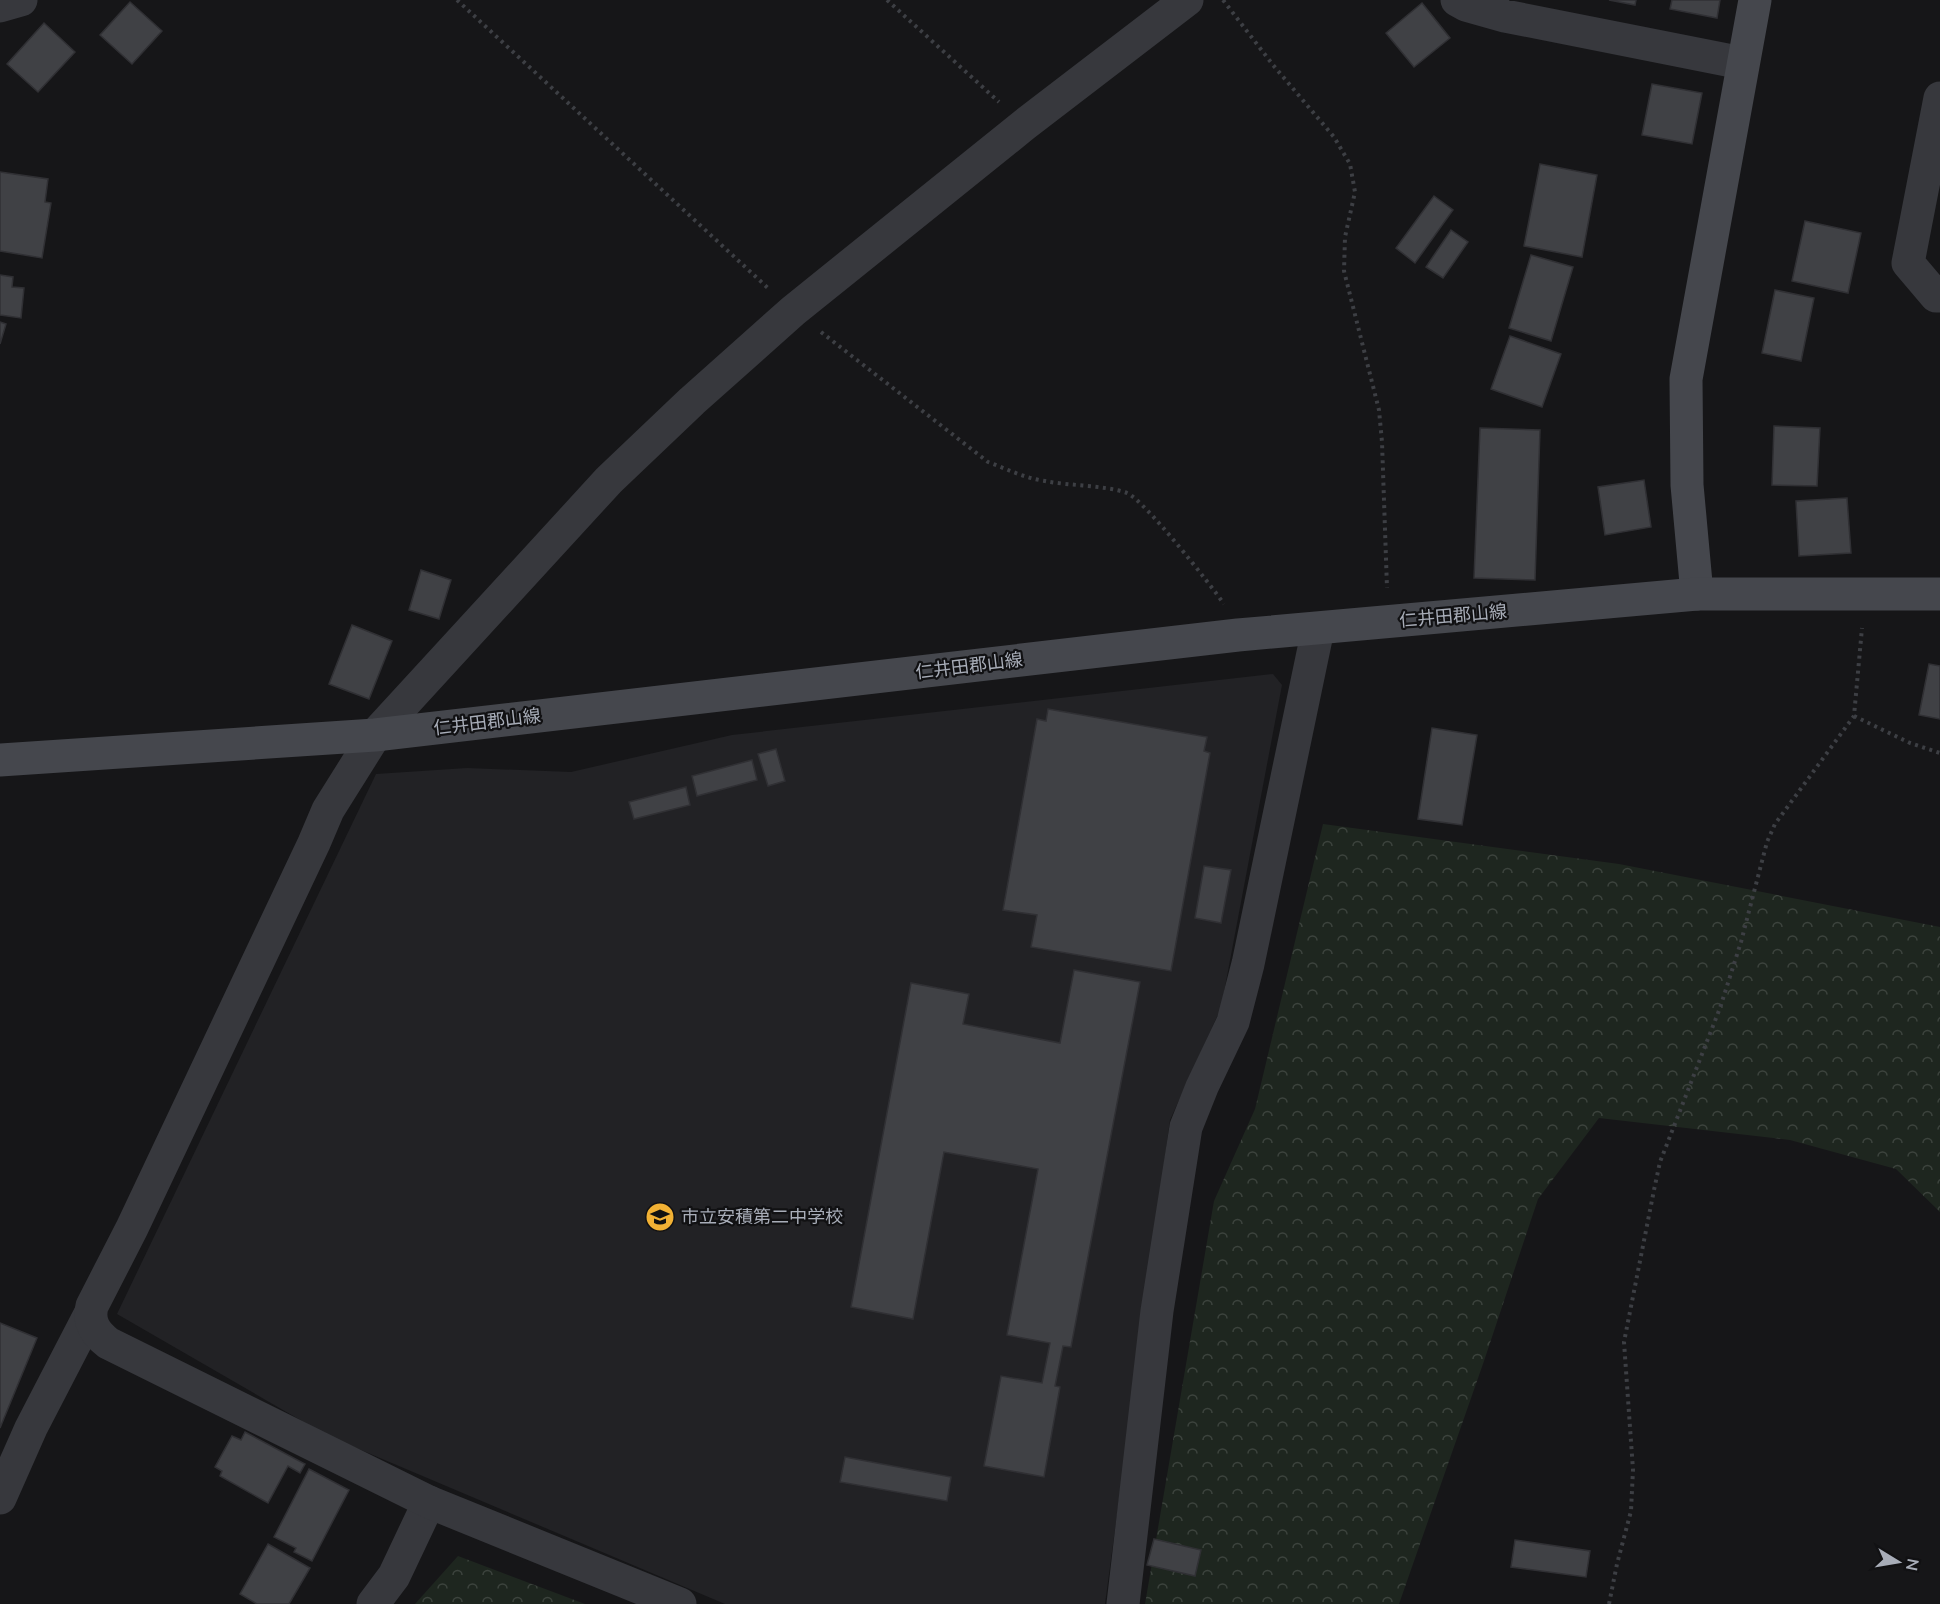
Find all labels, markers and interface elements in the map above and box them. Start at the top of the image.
street label: 仁井田郡山線 [1398,599,1508,633]
street label: 仁井田郡山線 [914,648,1024,684]
street label: 仁井田郡山線 [432,704,542,740]
school or university icon: 市立安積第二中学校 [644,1201,676,1233]
place label: 市立安積第二中学校 [681,1205,843,1229]
north arrow [1868,1532,1928,1592]
text: N [1900,1557,1924,1573]

